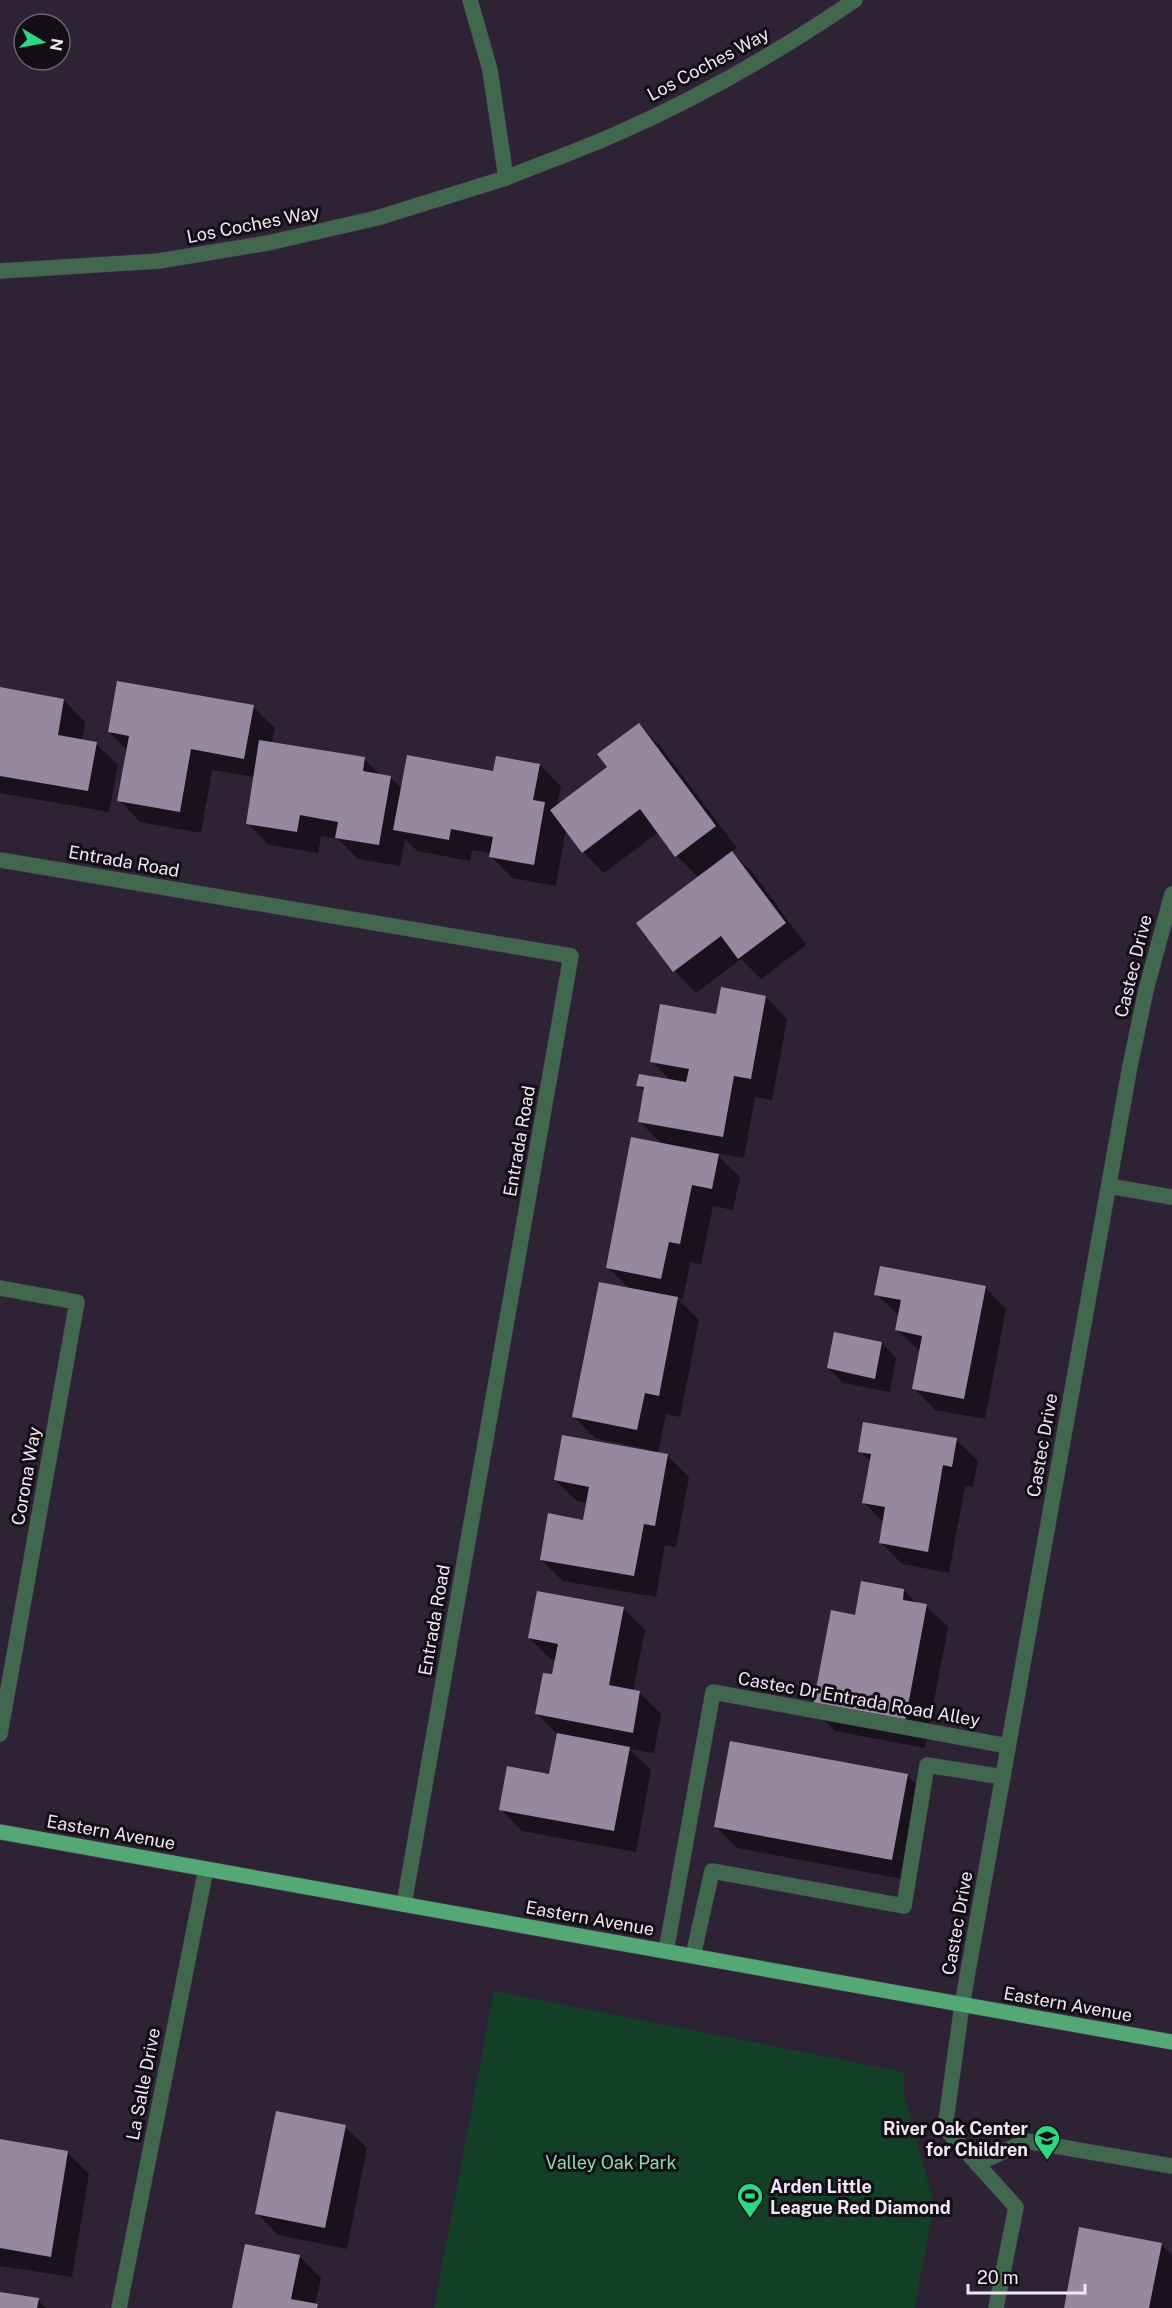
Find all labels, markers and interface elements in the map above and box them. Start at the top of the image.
north arrow [12,12,72,72]
street label: Los Coches Way [643,23,773,105]
text: N [46,37,67,52]
street label: Los Coches Way [185,201,322,247]
street label: Entrada Road [67,841,181,881]
street label: Castec Drive [1110,912,1156,1020]
street label: Entrada Road [499,1084,539,1198]
street label: Castec Drive [1023,1391,1061,1499]
street label: Corona Way [7,1425,45,1527]
street label: Entrada Road [414,1563,454,1677]
street label: Castec Dr Entrada Road Alley [736,1667,982,1731]
street label: Eastern Avenue [45,1810,177,1854]
street label: Castec Drive [938,1869,976,1977]
street label: Eastern Avenue [524,1896,656,1940]
street label: Eastern Avenue [1002,1982,1134,2026]
street label: La Salle Drive [122,2026,164,2142]
place label: River Oak Center for Children [883,2118,1029,2160]
school or university icon: River Oak Center for Children [1032,2123,1062,2161]
park label: Valley Oak Park [545,2152,677,2173]
place label: Arden Little League Red Diamond [770,2176,951,2218]
sports icon: Arden Little League Red Diamond [735,2181,765,2219]
scale bar [968,2257,1085,2295]
text: 20 m [977,2267,1019,2288]

